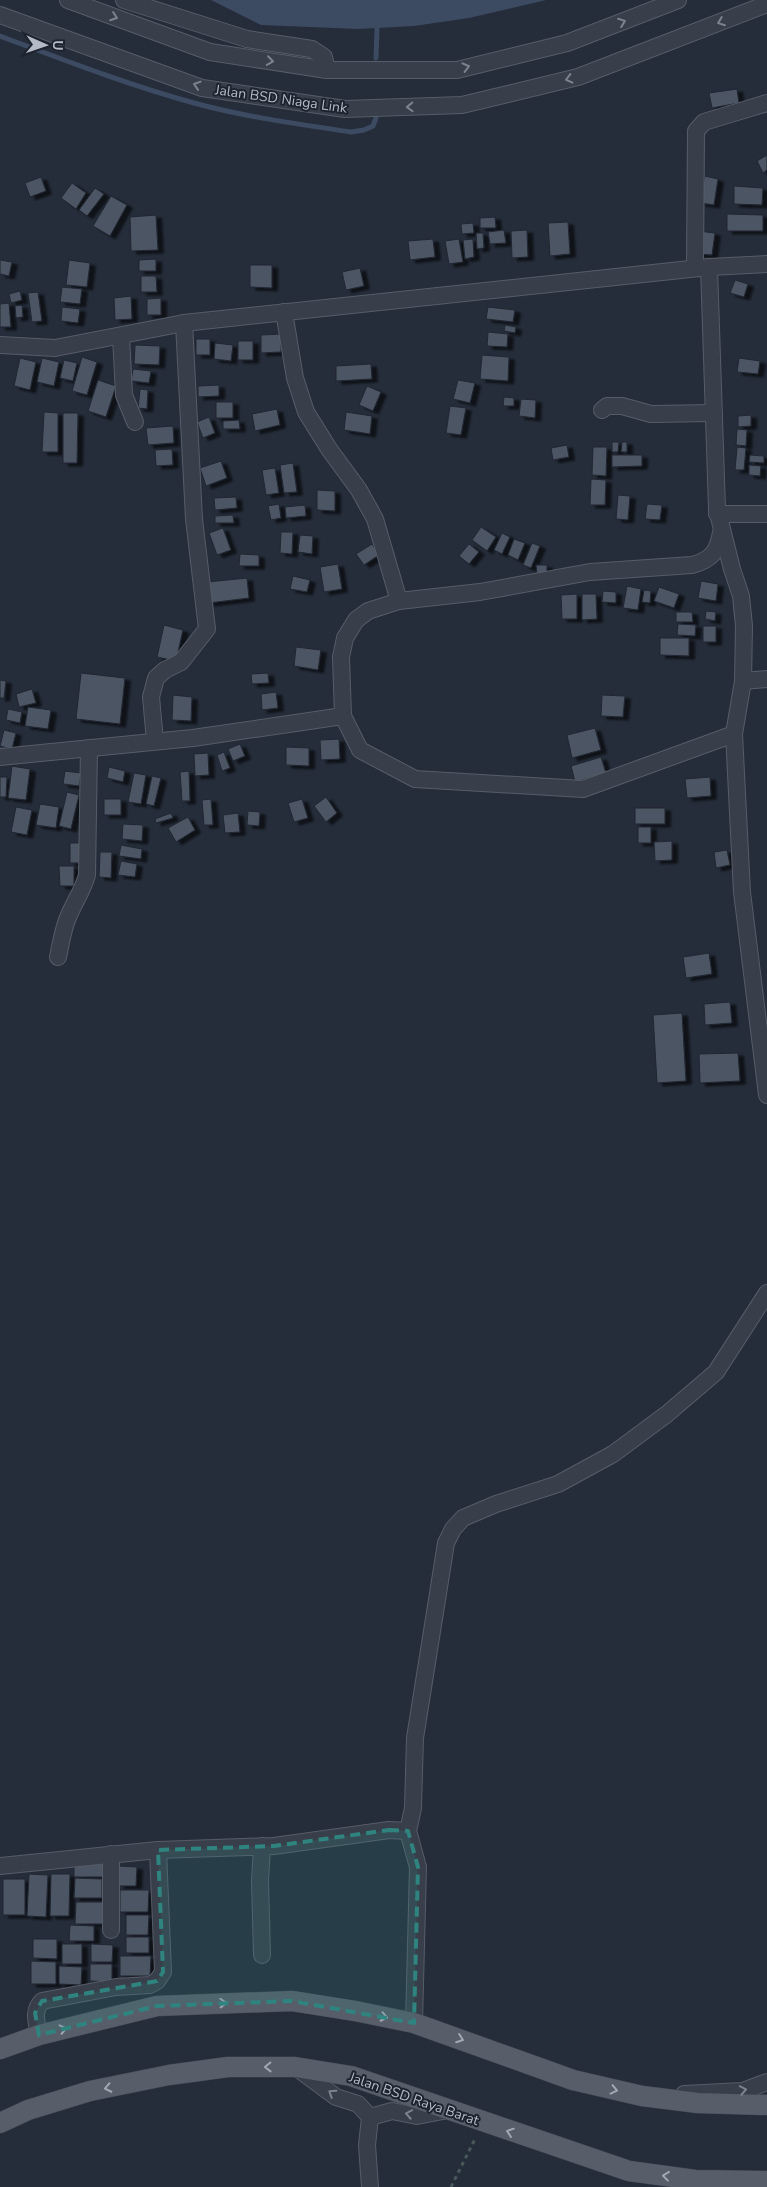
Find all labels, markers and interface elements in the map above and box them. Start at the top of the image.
one-way arrow [109,11,118,21]
one-way arrow [718,16,726,26]
one-way arrow [617,17,626,28]
north arrow [20,20,70,70]
text: U [48,40,67,51]
one-way arrow [266,55,274,66]
one-way arrow [462,63,470,73]
one-way arrow [565,73,574,84]
street label: Jalan BSD Niaga Link [213,80,349,118]
one-way arrow [193,81,202,91]
one-way arrow [406,102,414,112]
one-way arrow [219,1997,227,2008]
one-way arrow [379,2011,388,2021]
one-way arrow [58,2024,67,2035]
one-way arrow [455,2033,463,2043]
one-way arrow [264,2062,272,2072]
street label: Jalan BSD Raya Barat [346,2068,481,2130]
one-way arrow [103,2082,112,2092]
one-way arrow [609,2084,618,2095]
one-way arrow [738,2085,747,2096]
one-way arrow [328,2090,338,2099]
one-way arrow [404,2110,413,2120]
one-way arrow [506,2128,515,2138]
one-way arrow [662,2171,670,2182]

